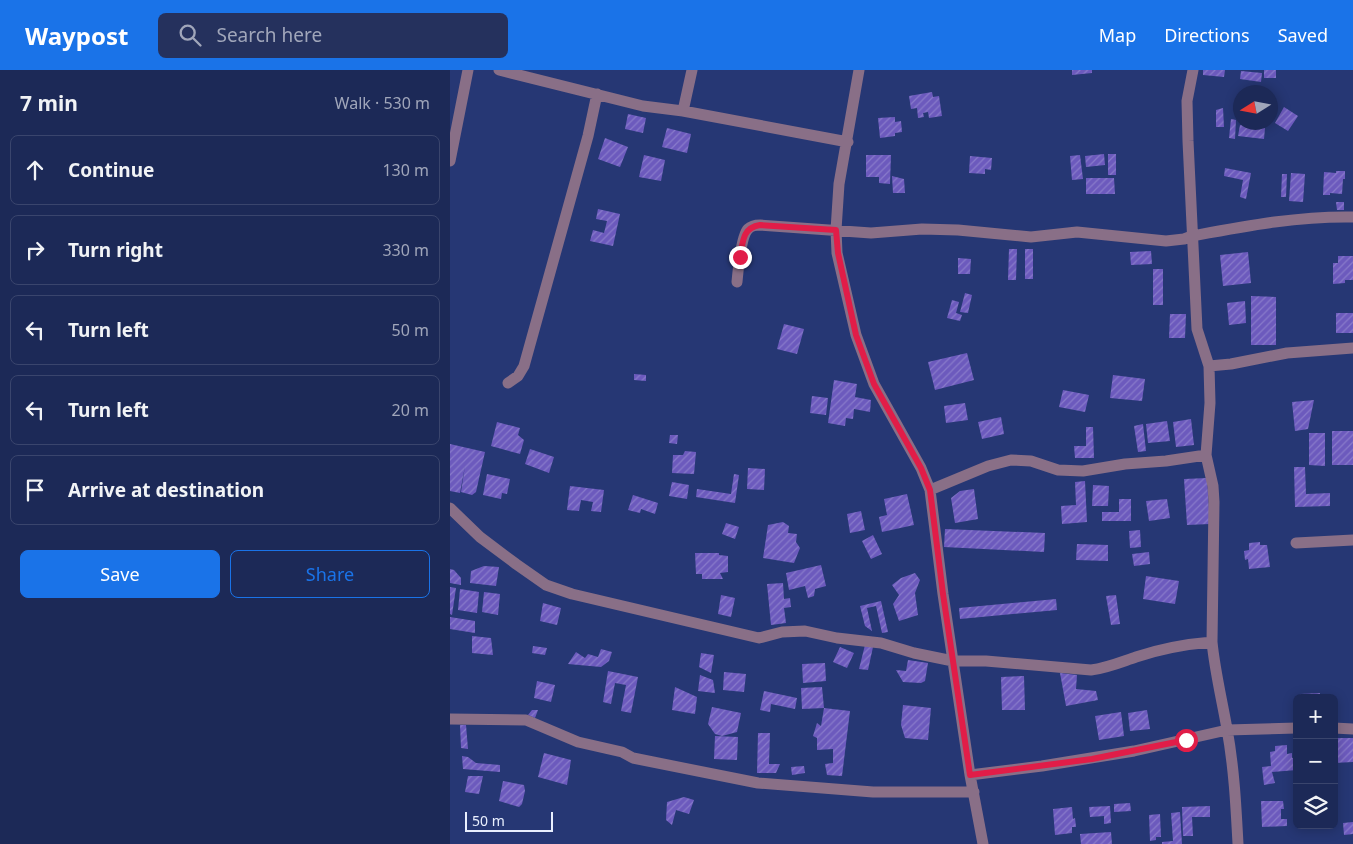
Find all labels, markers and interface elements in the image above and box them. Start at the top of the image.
search box [158,13,508,58]
text: Waypost [25,19,128,52]
icon: search [176,21,204,49]
text: Search here [216,22,322,48]
text: Map [1099,23,1136,47]
text: Directions [1164,23,1250,47]
text: Saved [1278,23,1328,47]
north arrow [1233,85,1278,130]
text: 7 min [20,89,78,117]
text: Walk · 530 m [335,92,430,114]
icon: ahead [21,156,49,184]
text: Continue [68,157,154,183]
text: 130 m [382,159,429,181]
icon: right [21,236,49,264]
text: Turn right [68,237,163,263]
text: 330 m [382,239,429,261]
route end [729,246,752,269]
icon: left [21,316,49,344]
text: Turn left [68,317,149,343]
text: 50 m [392,319,429,341]
icon: left [21,396,49,424]
text: Turn left [68,397,149,423]
text: 20 m [392,399,429,421]
icon: arrive [21,476,49,504]
text: Arrive at destination [68,477,264,503]
button: Save [20,550,220,598]
button: Share [230,550,430,598]
map controls [1293,694,1338,829]
button: + [1293,694,1338,739]
route start [1175,729,1198,752]
button: − [1293,739,1338,784]
button: layers [1293,784,1338,829]
scale bar [465,809,552,832]
text: 50 m [472,811,505,830]

